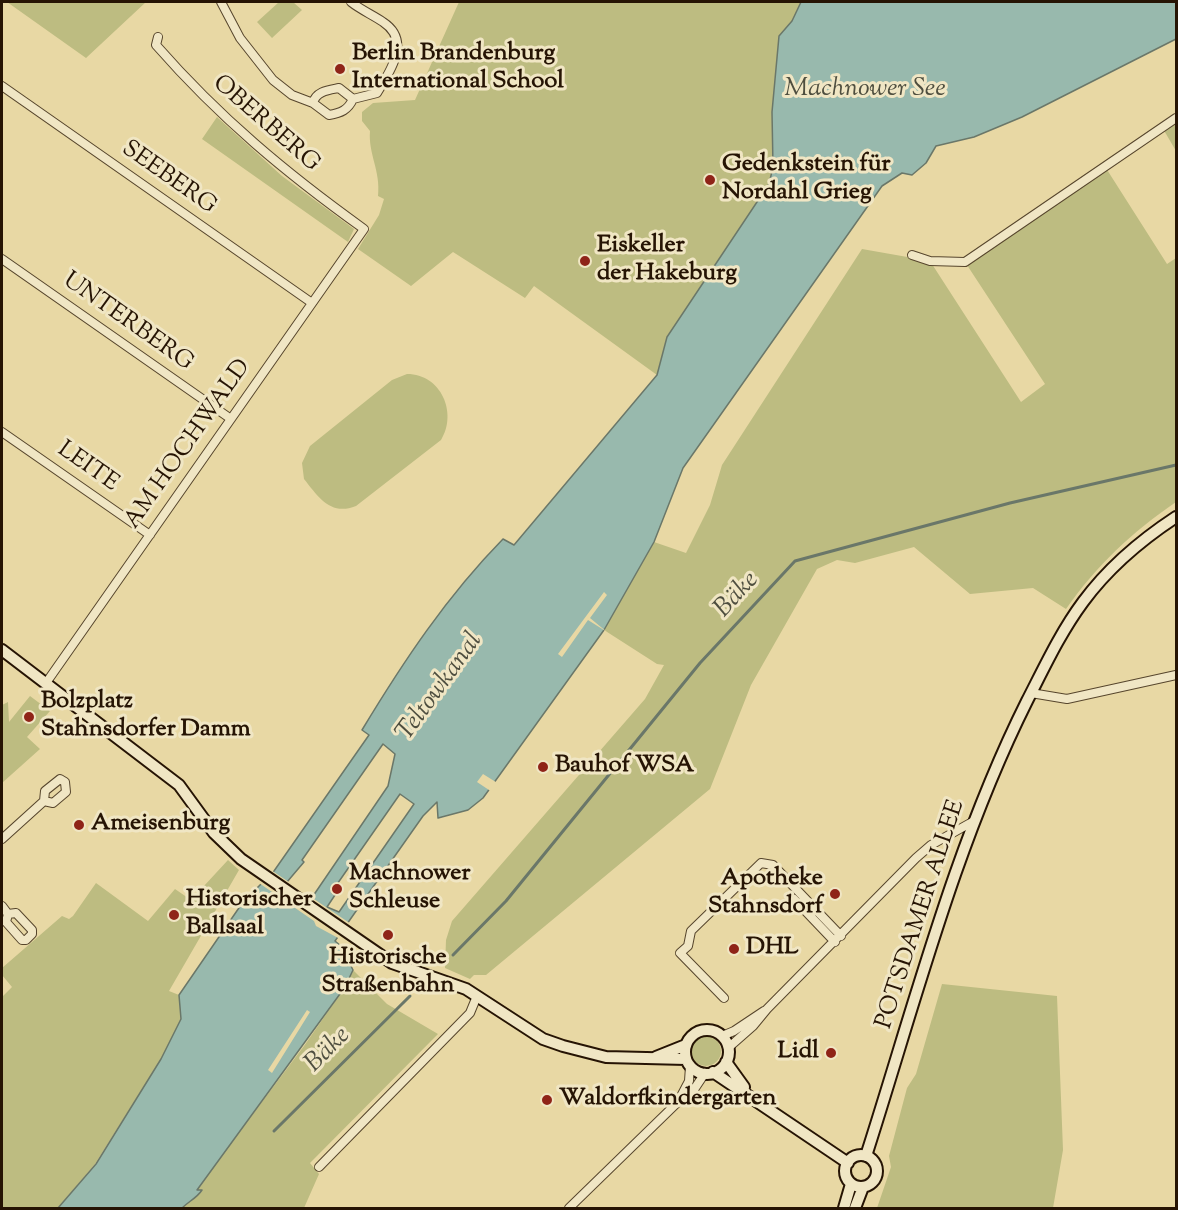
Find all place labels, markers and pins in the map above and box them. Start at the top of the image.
place label: Berlin Brandenburg International School [352,41,564,97]
marker: Berlin Brandenburg International School [333,62,347,76]
place label: Gedenkstein für Nordahl Grieg [722,152,891,208]
marker: Gedenkstein für Nordahl Grieg [703,173,717,187]
place label: Eiskeller der Hakeburg [597,233,737,289]
marker: Eiskeller der Hakeburg [578,254,592,268]
place label: Bolzplatz Stahnsdorfer Damm [41,689,251,745]
marker: Bolzplatz Stahnsdorfer Damm [22,710,36,724]
place label: Bauhof WSA [555,753,694,781]
marker: Bauhof WSA [536,760,550,774]
place label: Ameisenburg [91,811,230,839]
marker: Ameisenburg [72,818,86,832]
place label: Machnower Schleuse [349,861,470,917]
place label: Apotheke Stahnsdorf [708,866,823,922]
marker: Machnower Schleuse [330,882,344,896]
place label: Historischer Ballsaal [186,887,313,943]
marker: Apotheke Stahnsdorf [828,887,842,901]
marker: Historischer Ballsaal [167,908,181,922]
marker: Historische Straßenbahn [381,928,395,942]
place label: DHL [746,935,798,963]
marker: DHL [727,942,741,956]
place label: Historische Straßenbahn [322,945,454,1001]
place label: Lidl [778,1039,819,1067]
marker: Lidl [824,1046,838,1060]
place label: Waldorfkindergarten [559,1086,776,1114]
marker: Waldorfkindergarten [540,1093,554,1107]

